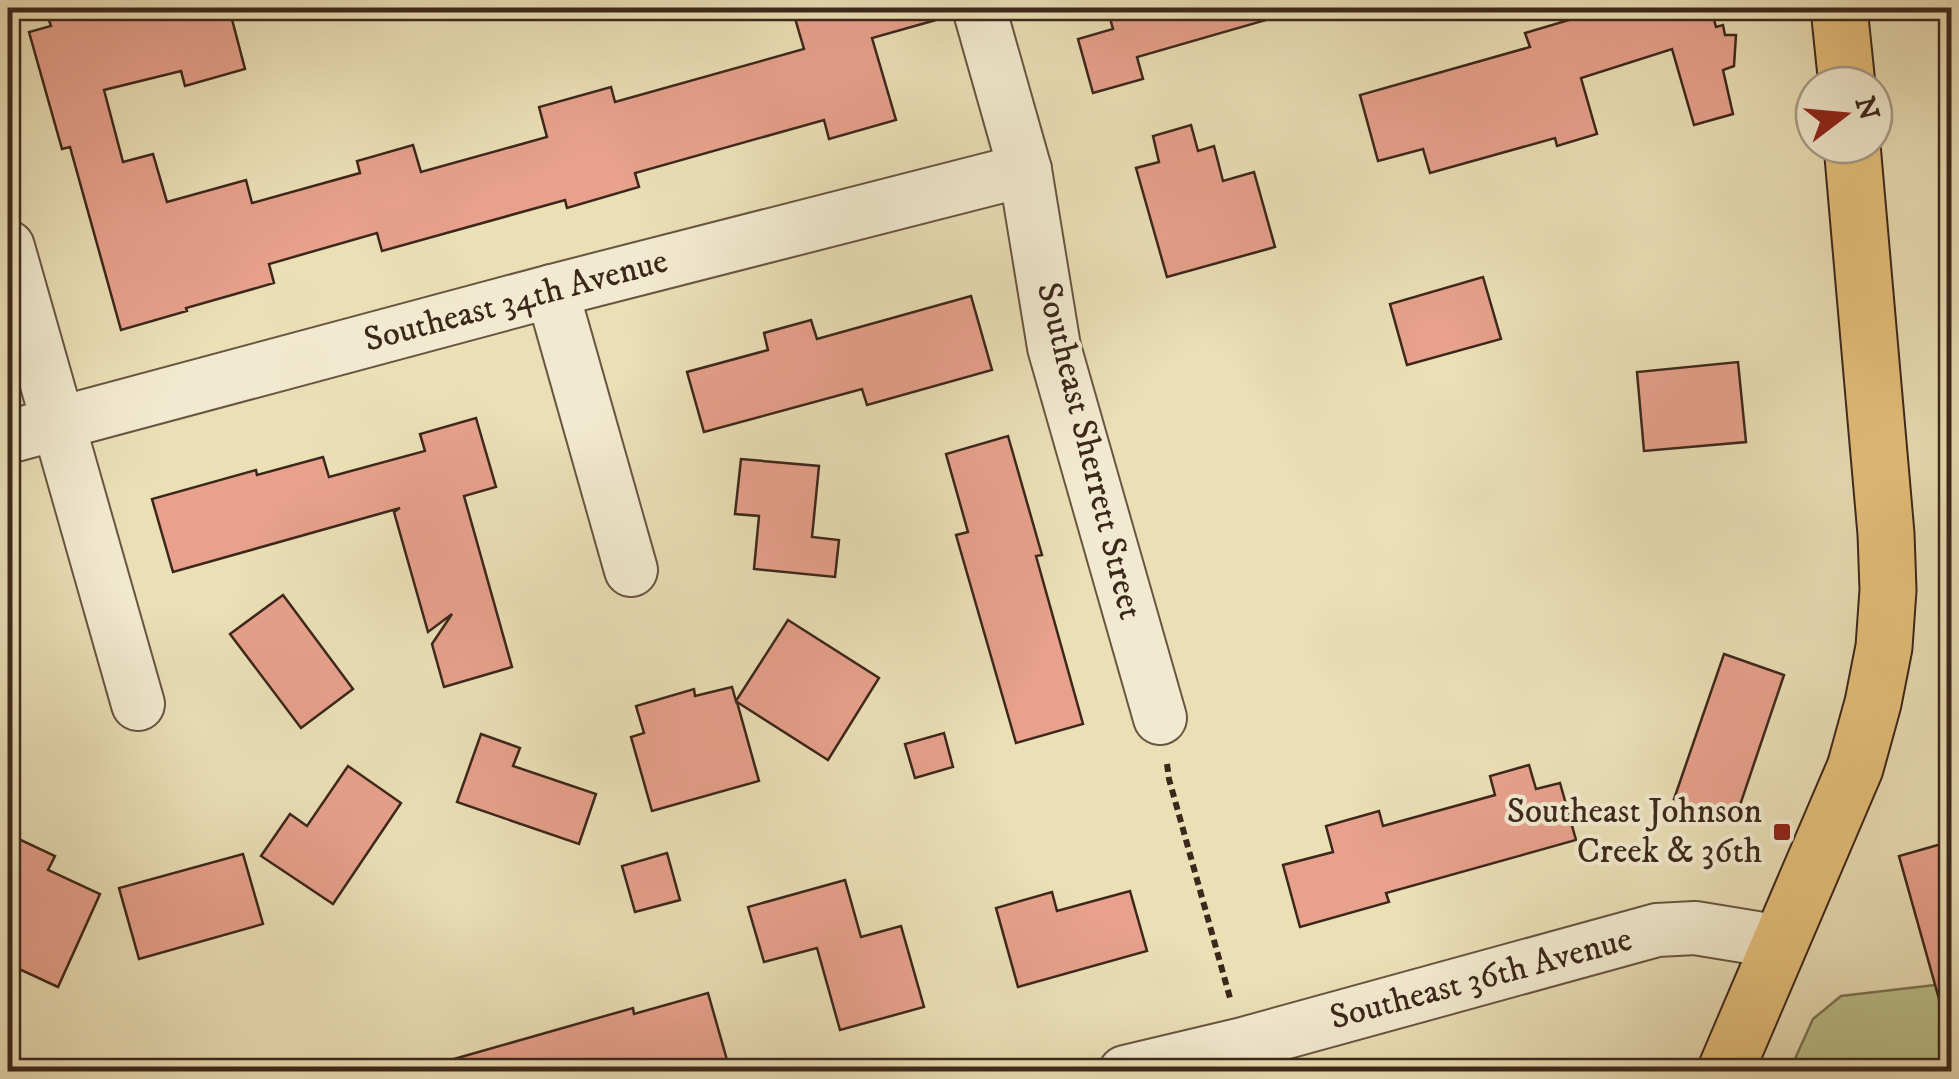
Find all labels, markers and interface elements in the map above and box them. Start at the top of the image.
north arrow [1794,65,1894,165]
text: N [1847,93,1887,124]
street label: Southeast 34th Avenue [359,239,673,363]
street label: Southeast Sherrett Street [1026,278,1152,624]
place label: Southeast Johnson Creek & 36th [1507,790,1762,874]
marker: Southeast Johnson Creek & 36th [1771,821,1793,843]
street label: Southeast 36th Avenue [1325,918,1637,1040]

